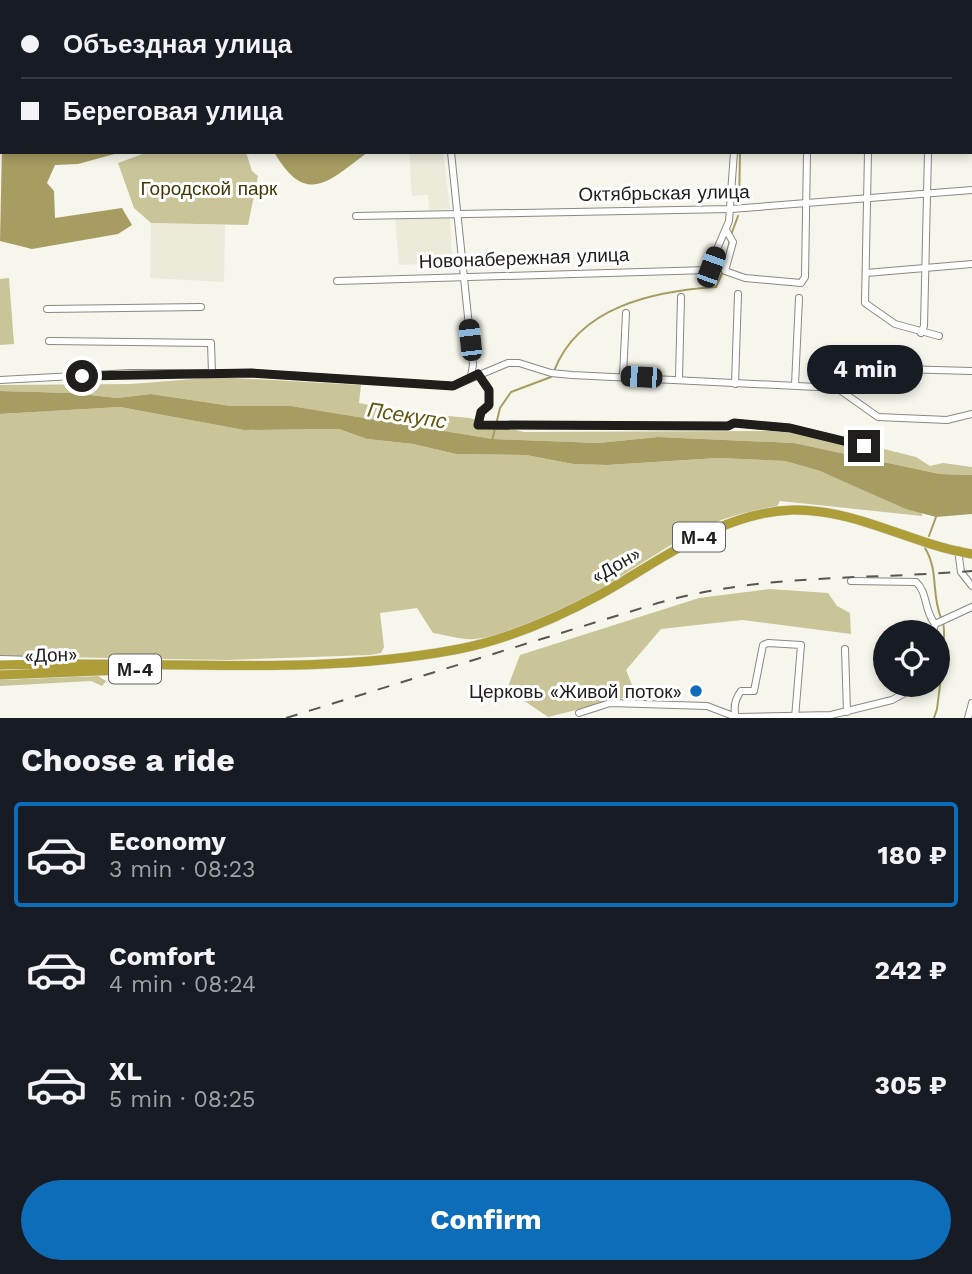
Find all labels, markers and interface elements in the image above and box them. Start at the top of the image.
text: Объездная улица [63,29,292,59]
text: Береговая улица [63,96,283,126]
park label: Городской парк [141,177,278,200]
street label: Октябрьская улица [578,180,750,206]
street label: Новонабережная улица [418,243,630,273]
car [694,244,729,290]
car [458,318,483,362]
callout: 4 min [806,344,922,394]
text: 4 min [833,356,897,383]
route start [66,360,98,392]
car [620,365,663,389]
water label: Псекупс [366,396,449,434]
route end [848,430,880,462]
road number: М-4 [673,522,725,552]
street label: «Дон» [587,542,645,588]
map controls [873,620,950,697]
button: locate [873,620,950,697]
street label: «Дон» [24,643,78,667]
road number: М-4 [109,654,161,684]
place label: Церковь «Живой поток» [469,680,682,703]
marker: Церковь «Живой поток» [688,683,704,699]
text: Choose a ride [21,741,235,779]
icon: car [25,823,88,886]
text: Economy [109,826,226,856]
text: 180 ₽ [877,840,947,870]
text: 3 min · 08:23 [109,856,256,883]
icon: car [25,938,88,1001]
text: Comfort [109,941,215,971]
text: 242 ₽ [875,955,947,985]
text: 4 min · 08:24 [109,971,256,998]
icon: car [25,1053,88,1116]
text: XL [109,1056,142,1086]
text: 305 ₽ [875,1070,947,1100]
text: 5 min · 08:25 [109,1086,255,1113]
button: Confirm [21,1180,951,1260]

